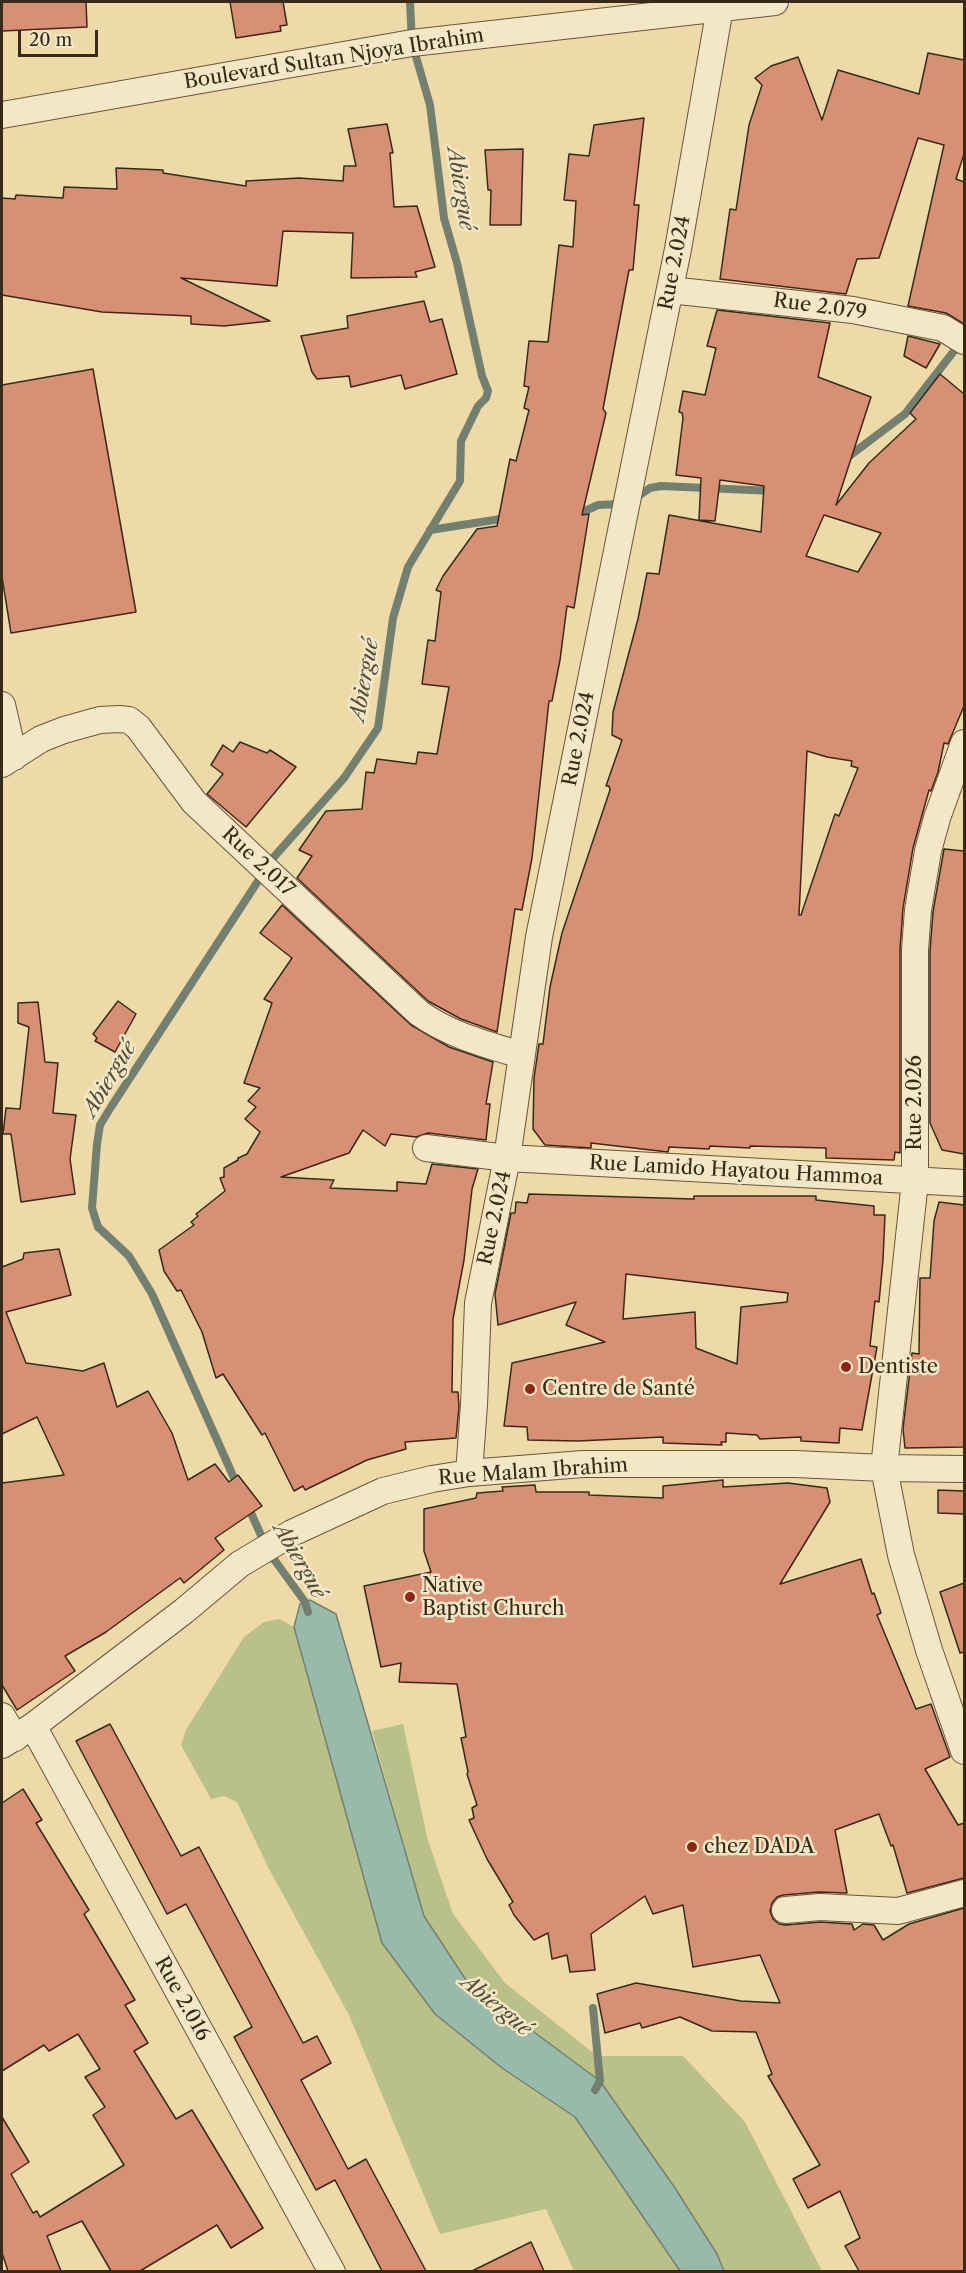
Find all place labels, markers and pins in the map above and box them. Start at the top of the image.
place label: Dentiste [858,1355,938,1379]
marker: Dentiste [839,1360,853,1374]
place label: Centre de Santé [542,1377,695,1401]
marker: Centre de Santé [523,1382,537,1396]
place label: Native Baptist Church [422,1574,564,1621]
marker: Native Baptist Church [403,1590,417,1604]
place label: chez DADA [704,1835,815,1859]
marker: chez DADA [685,1840,699,1854]

